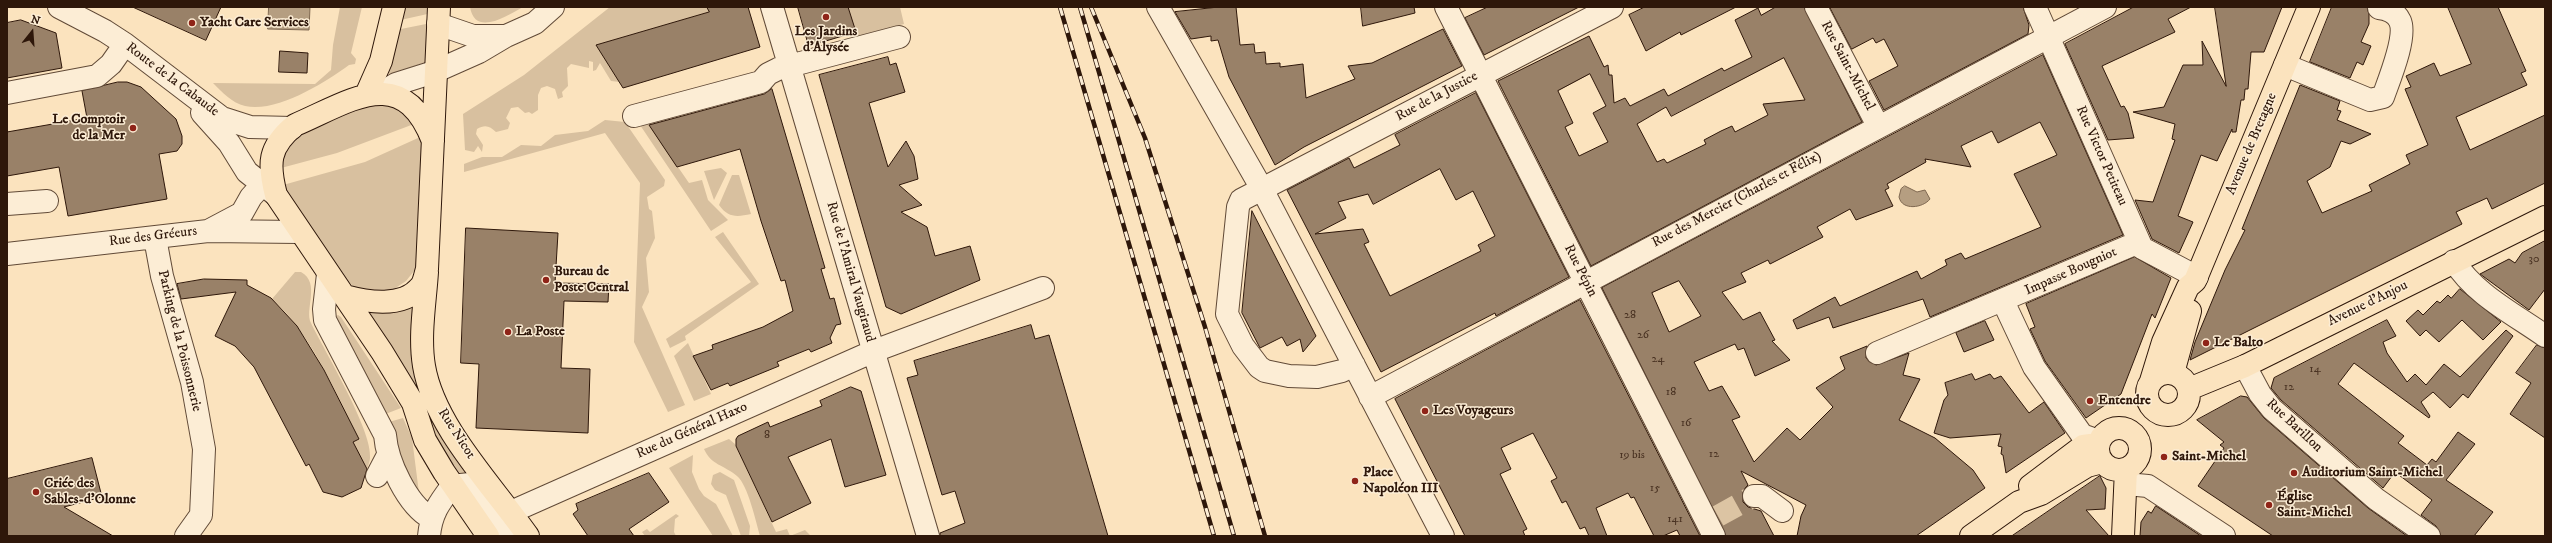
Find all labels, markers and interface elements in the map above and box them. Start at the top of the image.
north arrow [12,12,52,52]
marker: Les Jardins d'Alysée [821,12,831,22]
text: N [29,13,42,29]
place label: Yacht Care Services [200,15,309,31]
marker: Yacht Care Services [187,18,197,28]
street label: Rue Saint-Michel [1816,18,1878,114]
place label: Les Jardins d'Alysée [795,24,857,56]
street label: Route de la Cabaude [122,39,222,121]
street label: Rue de la Justice [1393,68,1481,126]
street label: Avenue de Bretagne [2223,90,2281,198]
street label: Rue Victor Petiteau [2071,103,2131,209]
place label: Le Comptoir de la Mer [52,112,125,144]
marker: Le Comptoir de la Mer [128,123,138,133]
street label: Rue des Mercier (Charles et Félix) [1650,148,1824,252]
street label: Rue de l'Amiral Vaugiraud [822,200,878,344]
street label: Rue des Gréeurs [108,223,198,251]
street label: Rue Pépin [1560,242,1600,300]
street label: Impasse Bougniot [2022,244,2120,300]
house number: 30 [2529,253,2539,267]
place label: Bureau de Poste Central [554,264,629,296]
street label: Parking de la Poissonnerie [153,268,205,414]
marker: Bureau de Poste Central [541,275,551,285]
street label: Avenue d'Anjou [2325,277,2411,331]
house number: 28 [1624,309,1636,323]
place label: La Poste [516,324,565,340]
marker: La Poste [503,327,513,337]
house number: 26 [1637,329,1649,343]
place label: Le Balto [2214,335,2263,351]
marker: Le Balto [2201,338,2211,348]
house number: 24 [1652,353,1664,367]
house number: 14 [2309,363,2321,377]
house number: 12 [2284,381,2294,395]
house number: 18 [1666,386,1676,400]
place label: Entendre [2098,393,2151,409]
marker: Entendre [2085,396,2095,406]
street label: Rue Barillon [2262,396,2326,456]
street label: Rue du Général Haxo [634,399,750,463]
place label: Les Voyageurs [1433,403,1513,419]
street label: Rue Nicot [433,406,479,462]
marker: Les Voyageurs [1420,406,1430,416]
house number: 16 [1681,417,1691,431]
house number: 8 [764,429,770,443]
house number: 12 [1709,448,1719,462]
house number: 19 bis [1619,449,1645,463]
place label: Saint-Michel [2172,449,2246,465]
marker: Saint-Michel [2159,452,2169,462]
place label: Place Napoléon III [1363,465,1438,498]
place label: Auditorium Saint-Michel [2302,465,2443,481]
marker: Auditorium Saint-Michel [2289,468,2299,478]
place label: Criée des Sables-d'Olonne [44,476,136,508]
marker: Place Napoléon III [1350,476,1360,486]
house number: 15 [1650,482,1660,496]
marker: Criée des Sables-d'Olonne [31,487,41,497]
place label: Église Saint-Michel [2277,489,2351,522]
marker: Église Saint-Michel [2264,500,2274,510]
house number: 141 [1667,513,1683,527]

